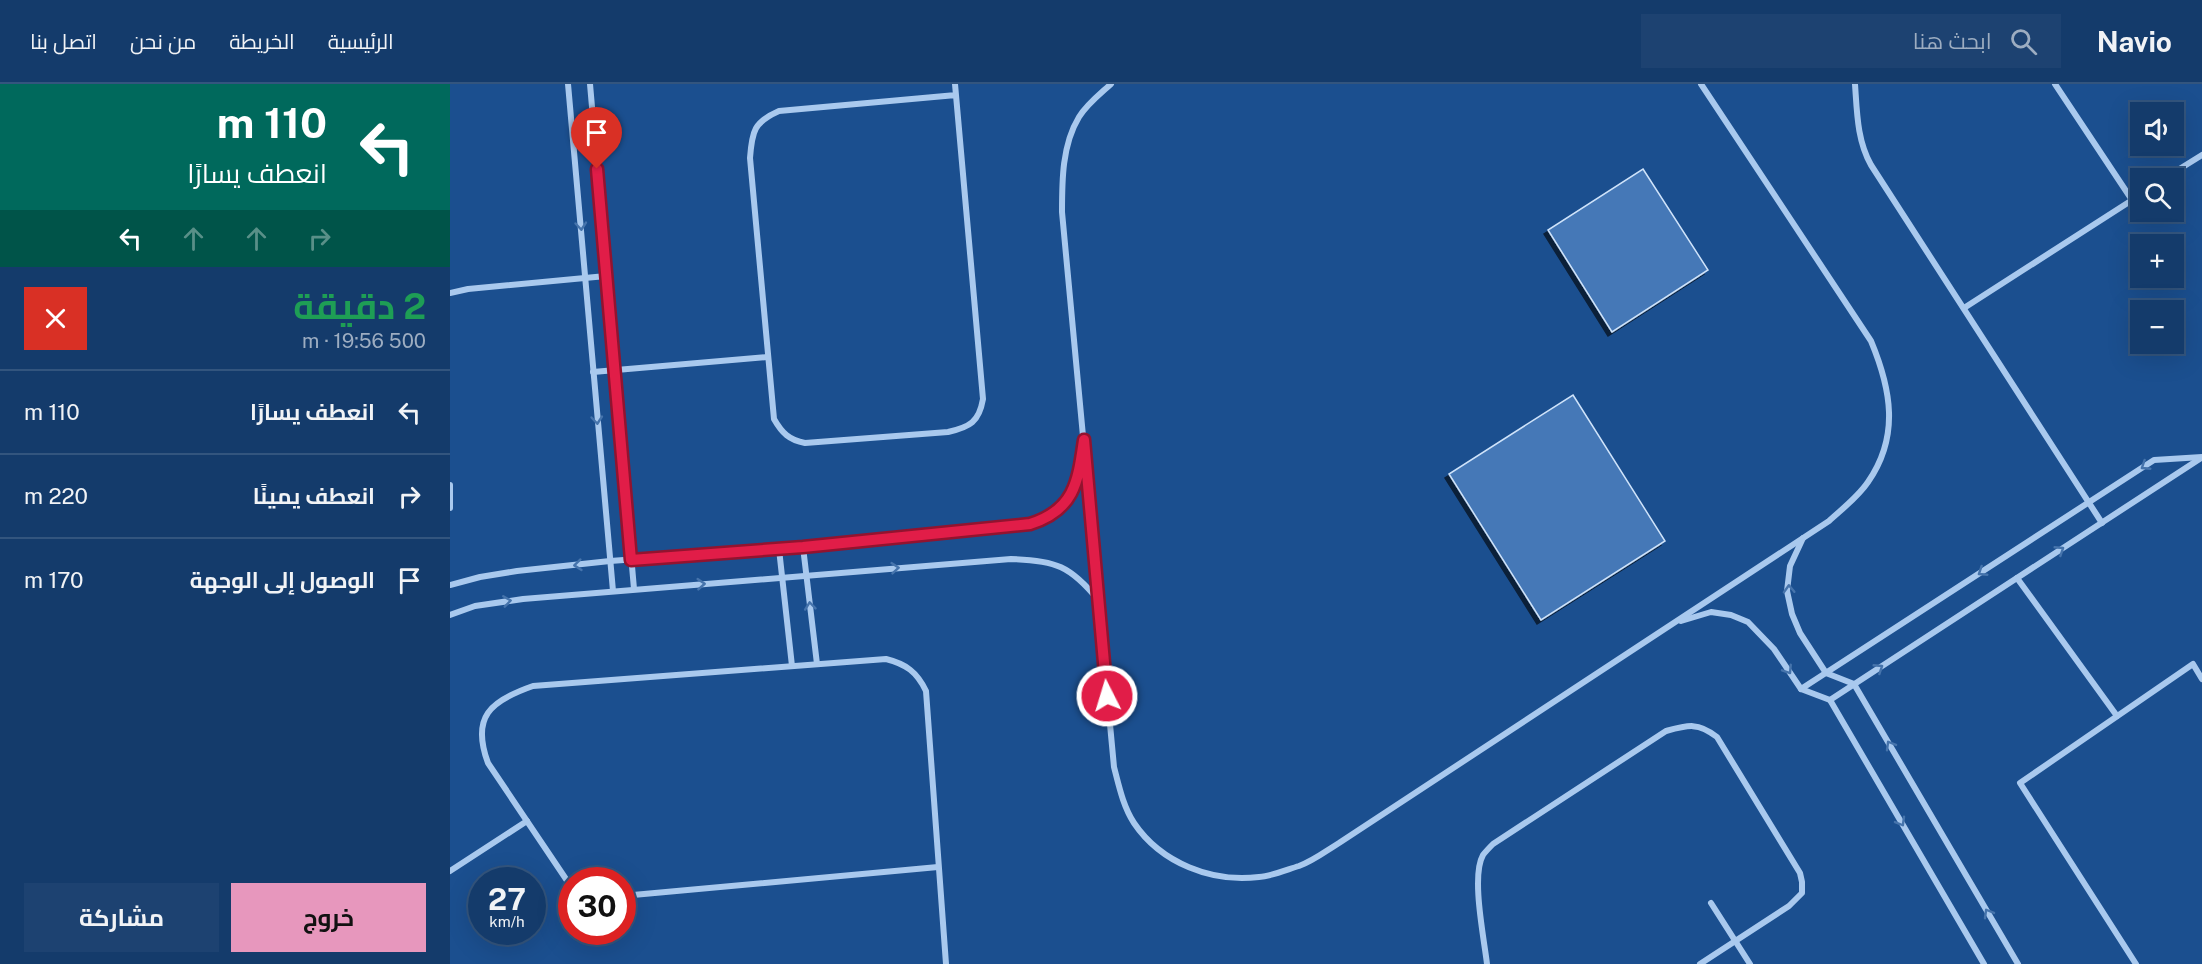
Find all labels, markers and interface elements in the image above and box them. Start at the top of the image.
search box [1641,14,2061,68]
icon: search [2007,25,2040,58]
text: Navio [2097,25,2172,58]
text: ابحث هنا [1913,28,1992,54]
text: اتصل بنا [30,29,97,54]
text: من نحن [130,29,196,54]
text: الخريطة [229,29,295,54]
text: الرئيسية [328,29,394,54]
text: 110 m [217,98,327,147]
map controls [2130,102,2184,354]
button: sound [2130,102,2184,156]
pin [571,107,622,169]
icon: left [348,108,426,186]
icon: arrive [580,116,613,149]
text: انعطف يسارًا [187,157,327,189]
button: search [2130,168,2184,222]
icon: left [114,222,147,255]
icon: ahead [177,222,210,255]
icon: ahead [240,222,273,255]
icon: right [303,222,336,255]
one-way arrow [574,222,587,231]
button: + [2130,234,2184,288]
text: 2 دقيقة [293,285,426,327]
button: close [24,287,87,350]
button: − [2130,300,2184,354]
text: 500 m · 19:56 [302,329,426,353]
icon: left [393,396,426,429]
text: 110 m [24,399,80,425]
text: انعطف يسارًا [250,399,375,425]
one-way arrow [591,416,604,425]
one-way arrow [2141,458,2151,470]
icon: right [393,480,426,513]
text: 220 m [24,483,88,509]
text: انعطف يمينًا [253,483,375,509]
one-way arrow [2053,546,2064,557]
one-way arrow [573,558,582,571]
one-way arrow [891,562,900,575]
icon: arrive [393,564,426,597]
one-way arrow [1978,564,1988,576]
text: 170 m [24,567,84,593]
text: الوصول إلى الوجهة [190,567,375,593]
one-way arrow [696,578,705,591]
one-way arrow [1782,585,1795,594]
one-way arrow [502,596,511,608]
one-way arrow [804,601,817,611]
one-way arrow [1781,663,1792,674]
position arrow [1075,664,1139,728]
one-way arrow [1872,664,1883,675]
one-way arrow [1886,741,1897,751]
one-way arrow [1894,815,1905,826]
speed limit sign: 30 [558,867,636,945]
text: 27 [488,881,526,917]
button: مشاركة [24,883,219,952]
button: خروج [231,883,426,952]
one-way arrow [1984,909,1996,920]
text: km/h [489,913,525,930]

